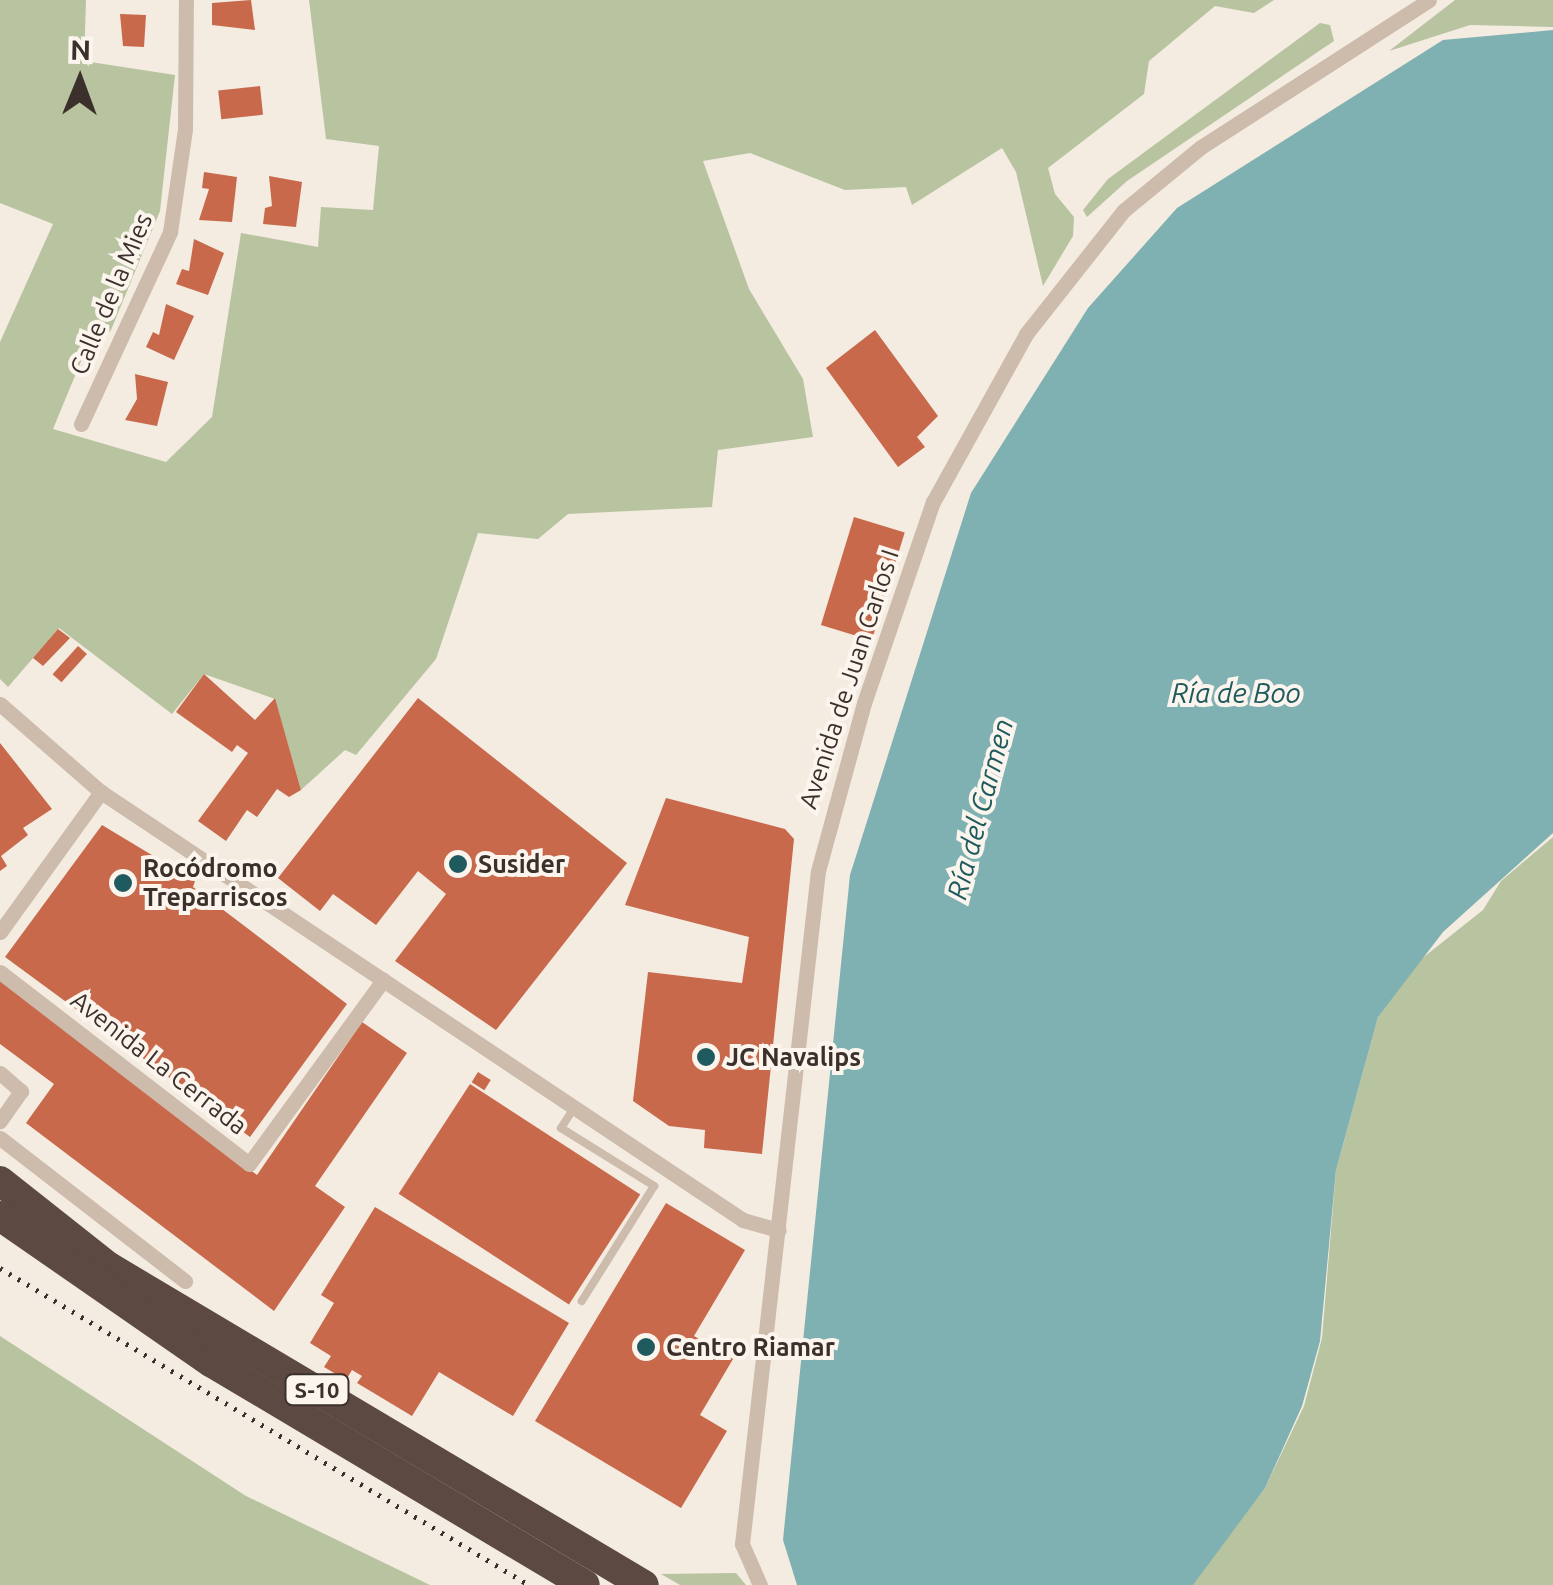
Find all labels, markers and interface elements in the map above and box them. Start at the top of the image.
north arrow [30,30,130,130]
text: N [70,34,91,65]
street label: Calle de la Mies [63,209,159,379]
street label: Avenida de Juan Carlos I [793,546,905,812]
water label: Ría de Boo [1171,676,1301,710]
water label: Ría del Carmen [940,715,1020,903]
place label: Susider [478,849,565,879]
marker: Susider [447,853,469,875]
place label: Rocódromo Treparriscos [143,854,287,913]
marker: Rocódromo Treparriscos [112,872,134,894]
street label: Avenida La Cerrada [65,985,253,1141]
place label: JC Navalips [726,1042,861,1072]
marker: JC Navalips [695,1046,717,1068]
place label: Centro Riamar [666,1332,835,1362]
marker: Centro Riamar [635,1336,657,1358]
road number: S-10 [284,1373,350,1407]

